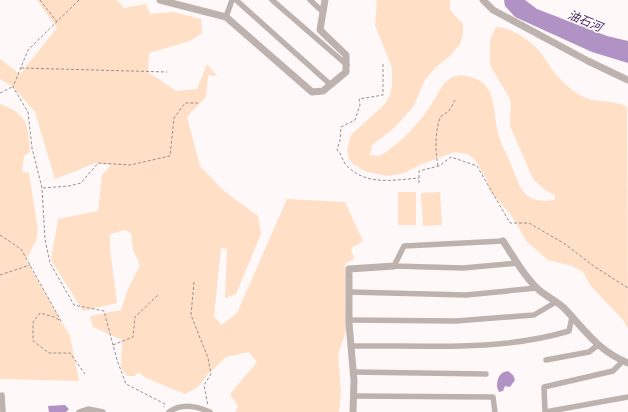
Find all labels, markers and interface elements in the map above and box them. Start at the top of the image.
water label: 油石河 [566,8,606,35]

